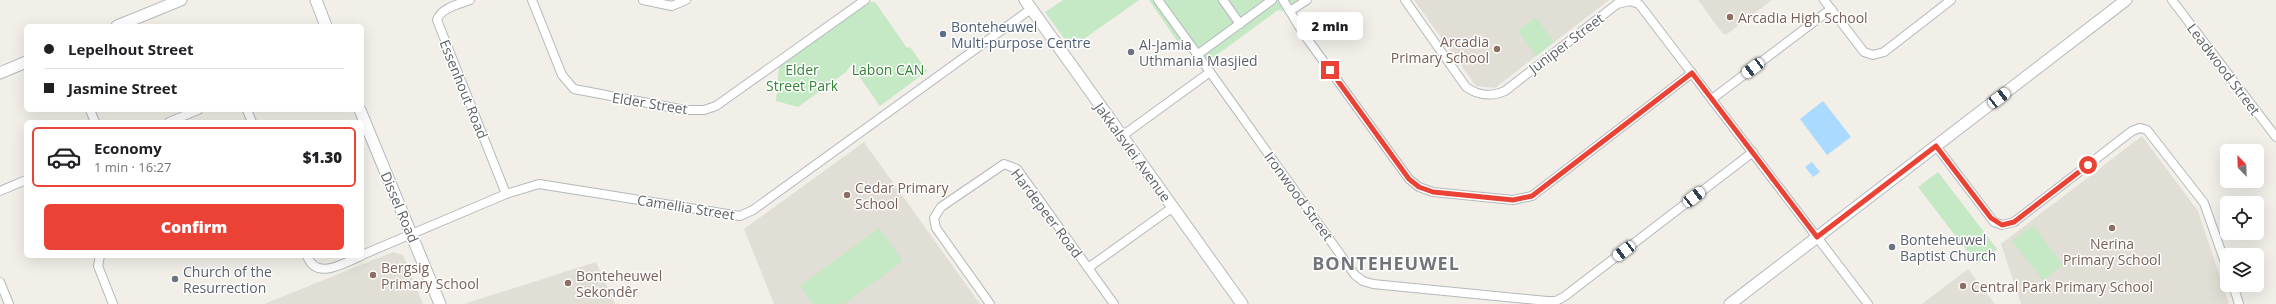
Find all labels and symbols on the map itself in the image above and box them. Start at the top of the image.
place label: Arcadia High School [1738,8,1868,27]
street label: Juniper Street [1523,9,1607,79]
callout: 2 min [1297,12,1363,40]
marker: Arcadia High School [1725,12,1735,22]
place label: Bonteheuwel Multi-purpose Centre [951,17,1091,52]
street label: Leadwood Street [2183,19,2265,119]
marker: Bonteheuwel Multi-purpose Centre [938,29,948,39]
place label: Arcadia Primary School [1391,32,1489,67]
place label: Al-Jamia Uthmania Masjied [1139,35,1258,70]
street label: Essenhout Road [435,37,493,141]
marker: Arcadia Primary School [1492,44,1502,54]
marker: Al-Jamia Uthmania Masjied [1126,47,1136,57]
car [1740,56,1766,80]
park label: Elder Street Park [766,60,839,95]
park label: Labon CAN [852,60,924,79]
route end [1321,61,1339,79]
car [1986,86,2012,110]
street label: Elder Street [611,88,689,118]
street label: Jakkalsvlei Avenue [1089,97,1176,206]
north arrow [2220,144,2264,188]
street label: Ironwood Street [1260,148,1338,244]
route start [2079,156,2097,174]
street label: Hardepeer Road [1007,164,1087,262]
street label: Dissel Road [377,169,423,245]
place label: Cedar Primary School [855,178,950,213]
car [1681,185,1707,209]
street label: Camellia Street [636,190,736,224]
marker: Cedar Primary School [842,190,852,200]
marker: Nerina Primary School [2107,223,2117,233]
place label: Bonteheuwel Baptist Church [1900,230,1996,265]
place label: Nerina Primary School [2063,234,2161,269]
car [1611,239,1637,263]
marker: Bonteheuwel Baptist Church [1887,242,1897,252]
district label: BONTEHEUWEL [1312,251,1460,275]
place label: Bergsig Primary School [381,258,479,293]
place label: Church of the Resurrection [183,262,272,297]
place label: Bonteheuwel Sekondêr [576,266,662,301]
marker: Bergsig Primary School [368,270,378,280]
marker: Church of the Resurrection [170,274,180,284]
place label: Central Park Primary School [1971,277,2153,296]
marker: Bonteheuwel Sekondêr [563,278,573,288]
marker: Central Park Primary School [1958,281,1968,291]

